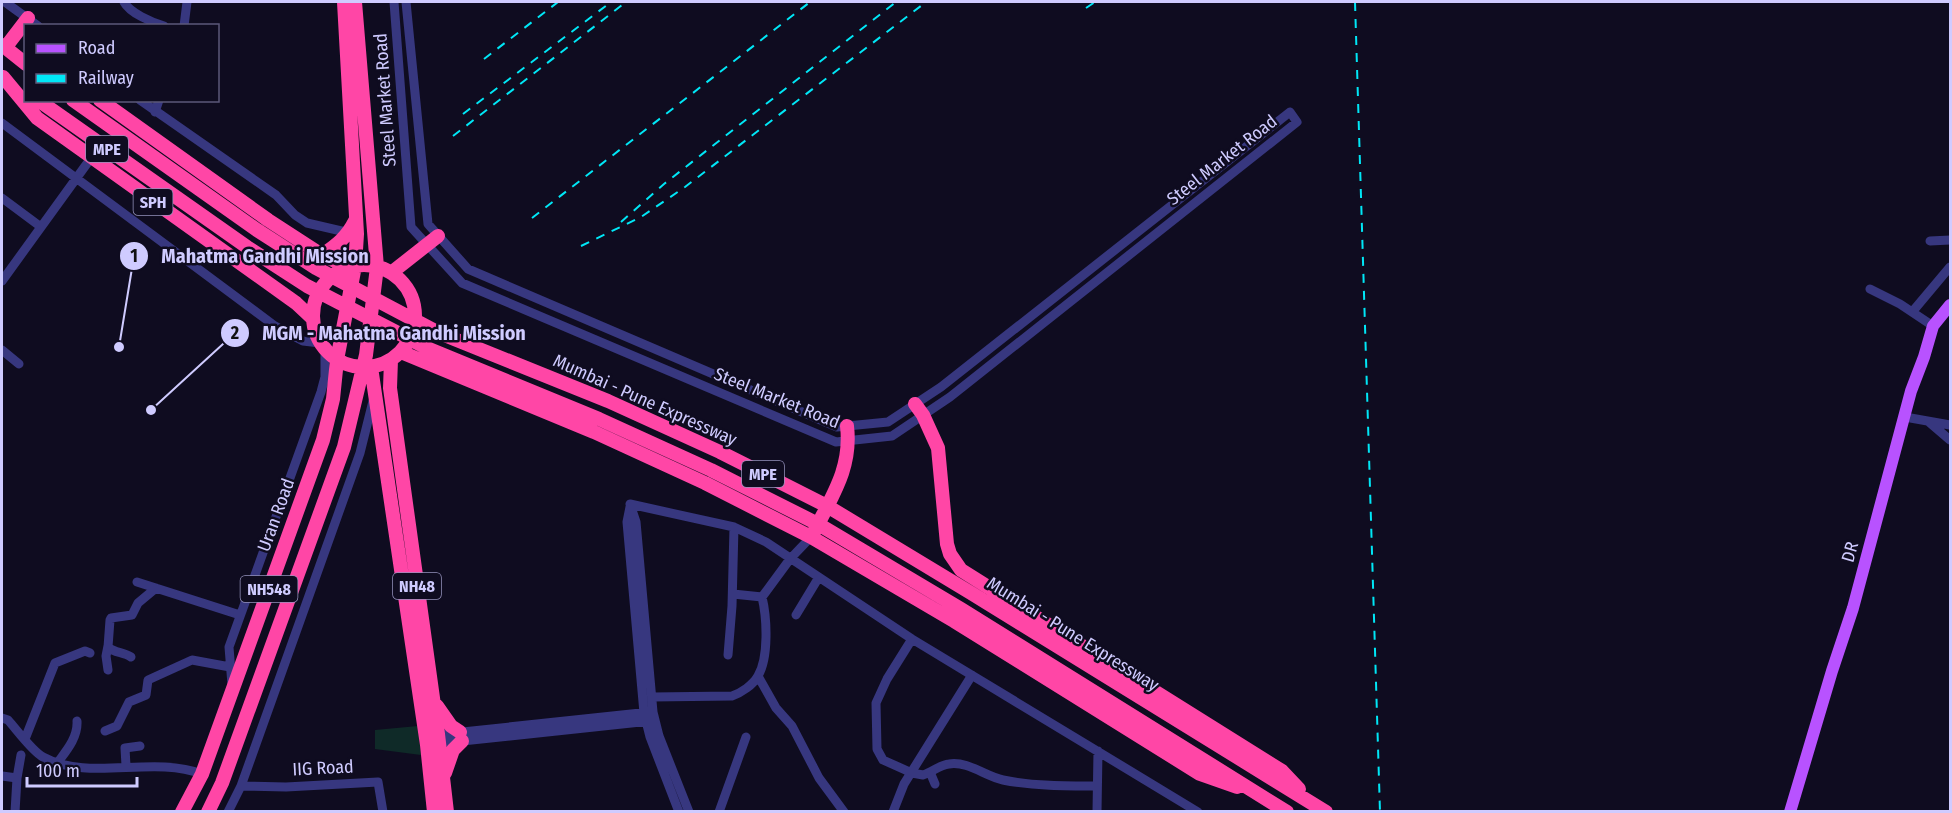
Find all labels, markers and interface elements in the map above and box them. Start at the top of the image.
legend [24,24,219,102]
street label: Steel Market Road [369,33,401,167]
text: Road [78,37,115,59]
text: Railway [78,67,134,89]
street label: Steel Market Road [1163,110,1281,210]
road number: MPE [86,136,128,162]
road number: SPH [134,189,172,215]
callout: Mahatma Gandhi Mission [119,237,381,275]
text: Mahatma Gandhi Mission [161,244,369,268]
text: 1 [130,245,138,267]
callout: MGM - Mahatma Gandhi Mission [220,314,538,352]
text: MGM - Mahatma Gandhi Mission [262,321,526,345]
text: 2 [230,322,239,344]
street label: Mumbai - Pune Expressway [550,350,740,450]
street label: Steel Market Road [711,363,843,433]
road number: MPE [742,461,784,487]
street label: Uran Road [253,475,299,555]
street label: DR [1837,539,1863,565]
street label: Mumbai - Pune Expressway [983,572,1163,696]
road number: NH48 [393,573,441,599]
road number: NH548 [240,576,298,602]
scale bar [27,750,136,788]
street label: IIG Road [292,755,354,781]
text: 100 m [36,760,80,782]

